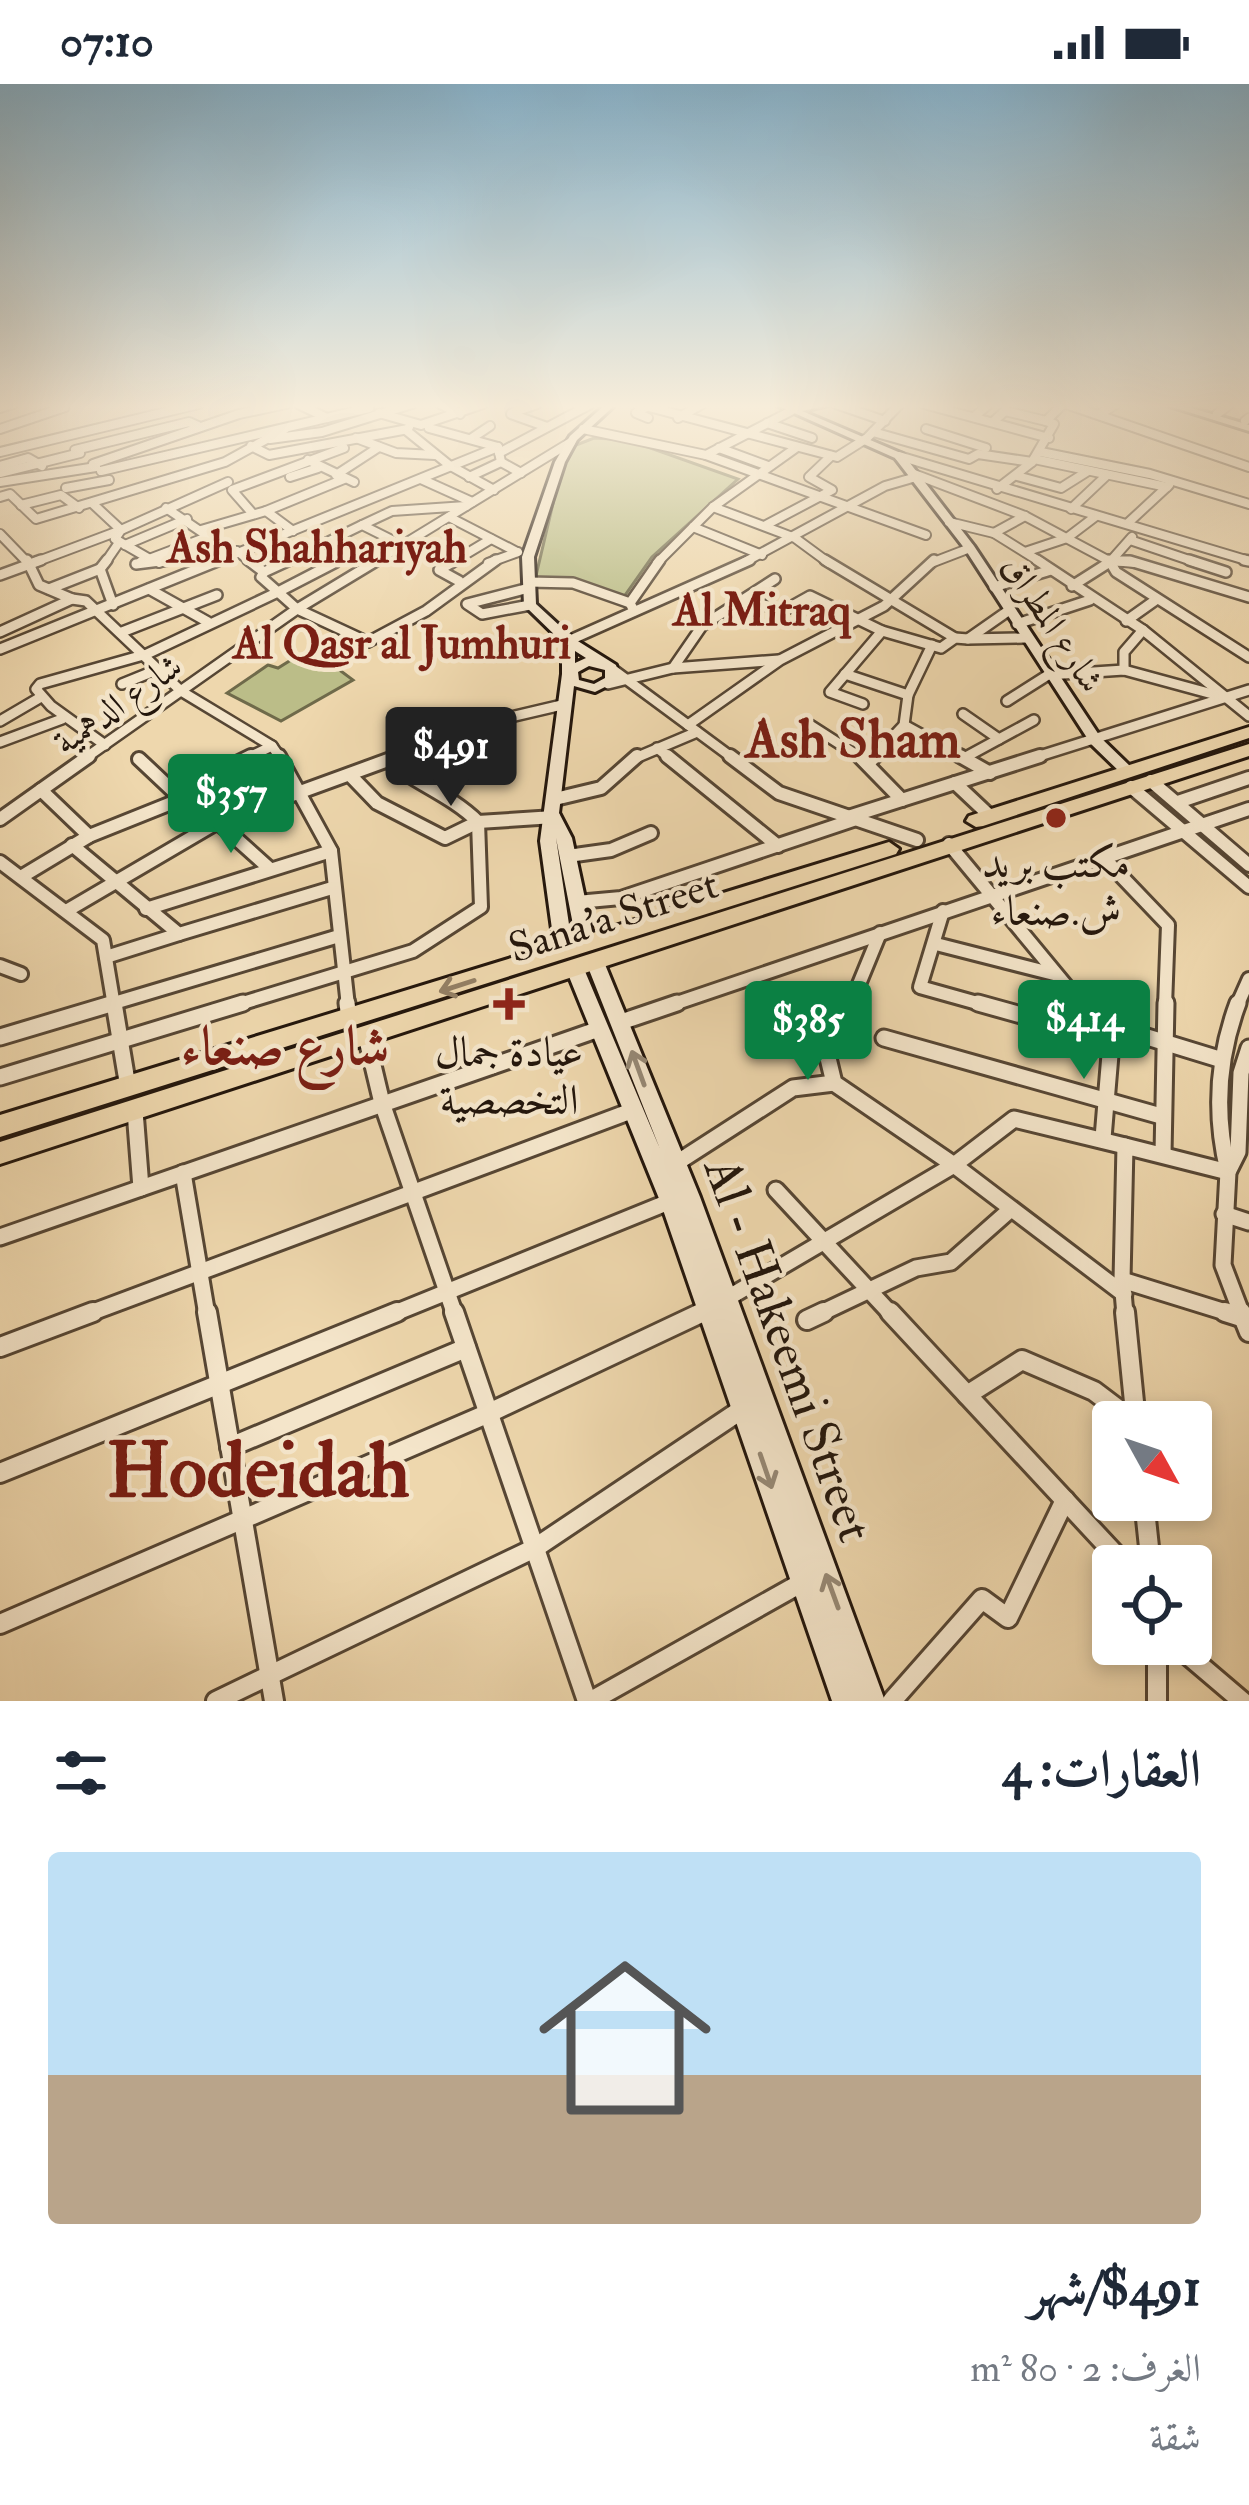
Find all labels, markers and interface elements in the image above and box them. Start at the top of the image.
text: 07:10 [60,14,154,70]
district label: Ash Shahhariyah [165,520,467,576]
street label: شارع المطراق [986,546,1114,705]
district label: Al Mitraq [671,583,852,639]
district label: Al Qasr al Jumhuri [231,616,571,672]
street label: شارع الدهمية [45,644,195,771]
district label: Ash Sham [744,706,960,774]
pin: $491 [380,707,522,809]
text: $491 [413,721,489,770]
pin: $357 [160,754,302,856]
text: $357 [195,768,267,817]
marker: مكتب بريد ش.صنعاء [1043,805,1069,831]
place label: مكتب بريد ش.صنعاء [982,838,1130,938]
street label: Sana'a Street [503,859,725,975]
one-way arrow [439,976,477,998]
pin: $414 [1013,980,1155,1082]
pin: $385 [737,981,879,1083]
marker: عيادة جمال التخصصية [493,988,525,1020]
text: $414 [1045,994,1123,1043]
text: $385 [772,995,844,1044]
district label: شارع صنعاء [181,1013,389,1090]
place label: عيادة جمال التخصصية [435,1027,583,1127]
one-way arrow [626,1050,648,1087]
street label: Al - Hakeemi Street [689,1148,887,1551]
north arrow [1092,1401,1212,1521]
map controls [1092,1401,1212,1665]
district label: Hodeidah [106,1423,410,1520]
one-way arrow [757,1452,778,1489]
button: locate [1092,1545,1212,1665]
one-way arrow [820,1573,841,1610]
text: العقارات: 4 [1002,1738,1201,1802]
icon: filters [48,1740,114,1806]
icon: home [517,1930,733,2146]
text: $491/شهر [1029,2257,1201,2321]
text: الغرف: 2 · 80 m² [970,2344,1201,2393]
text: شقة [1149,2413,1201,2462]

